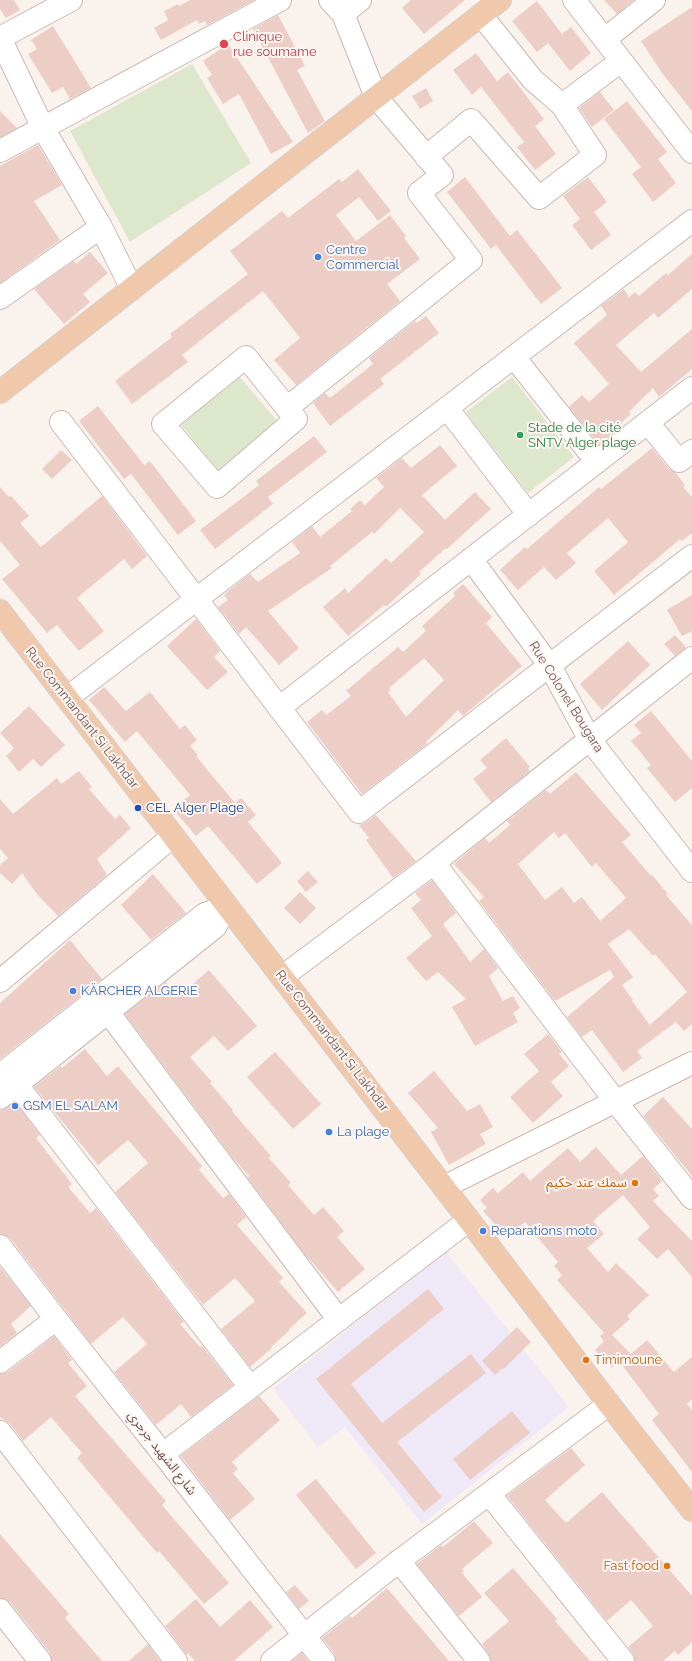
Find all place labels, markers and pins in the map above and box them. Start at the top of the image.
place label: Clinique rue soumame [233,29,317,60]
marker: Clinique rue soumame [218,38,230,50]
place label: Centre Commercial [326,242,399,273]
marker: Centre Commercial [313,252,323,262]
place label: Stade de la cité SNTV Alger plage [528,420,636,451]
marker: Stade de la cité SNTV Alger plage [515,430,525,440]
place label: CEL Alger Plage [146,800,244,816]
marker: CEL Alger Plage [133,803,143,813]
place label: KÄRCHER ALGERIE [81,983,198,999]
marker: KÄRCHER ALGERIE [68,986,78,996]
place label: GSM EL SALAM [23,1098,118,1114]
marker: GSM EL SALAM [10,1101,20,1111]
place label: La plage [337,1124,389,1140]
marker: La plage [324,1127,334,1137]
place label: سمك عند حكيم [546,1175,627,1191]
marker: سمك عند حكيم [630,1178,640,1188]
place label: Reparations moto [491,1223,597,1239]
marker: Reparations moto [478,1226,488,1236]
place label: Timimoune [594,1352,662,1368]
marker: Timimoune [581,1355,591,1365]
place label: Fast food [604,1558,659,1574]
marker: Fast food [662,1561,672,1571]

